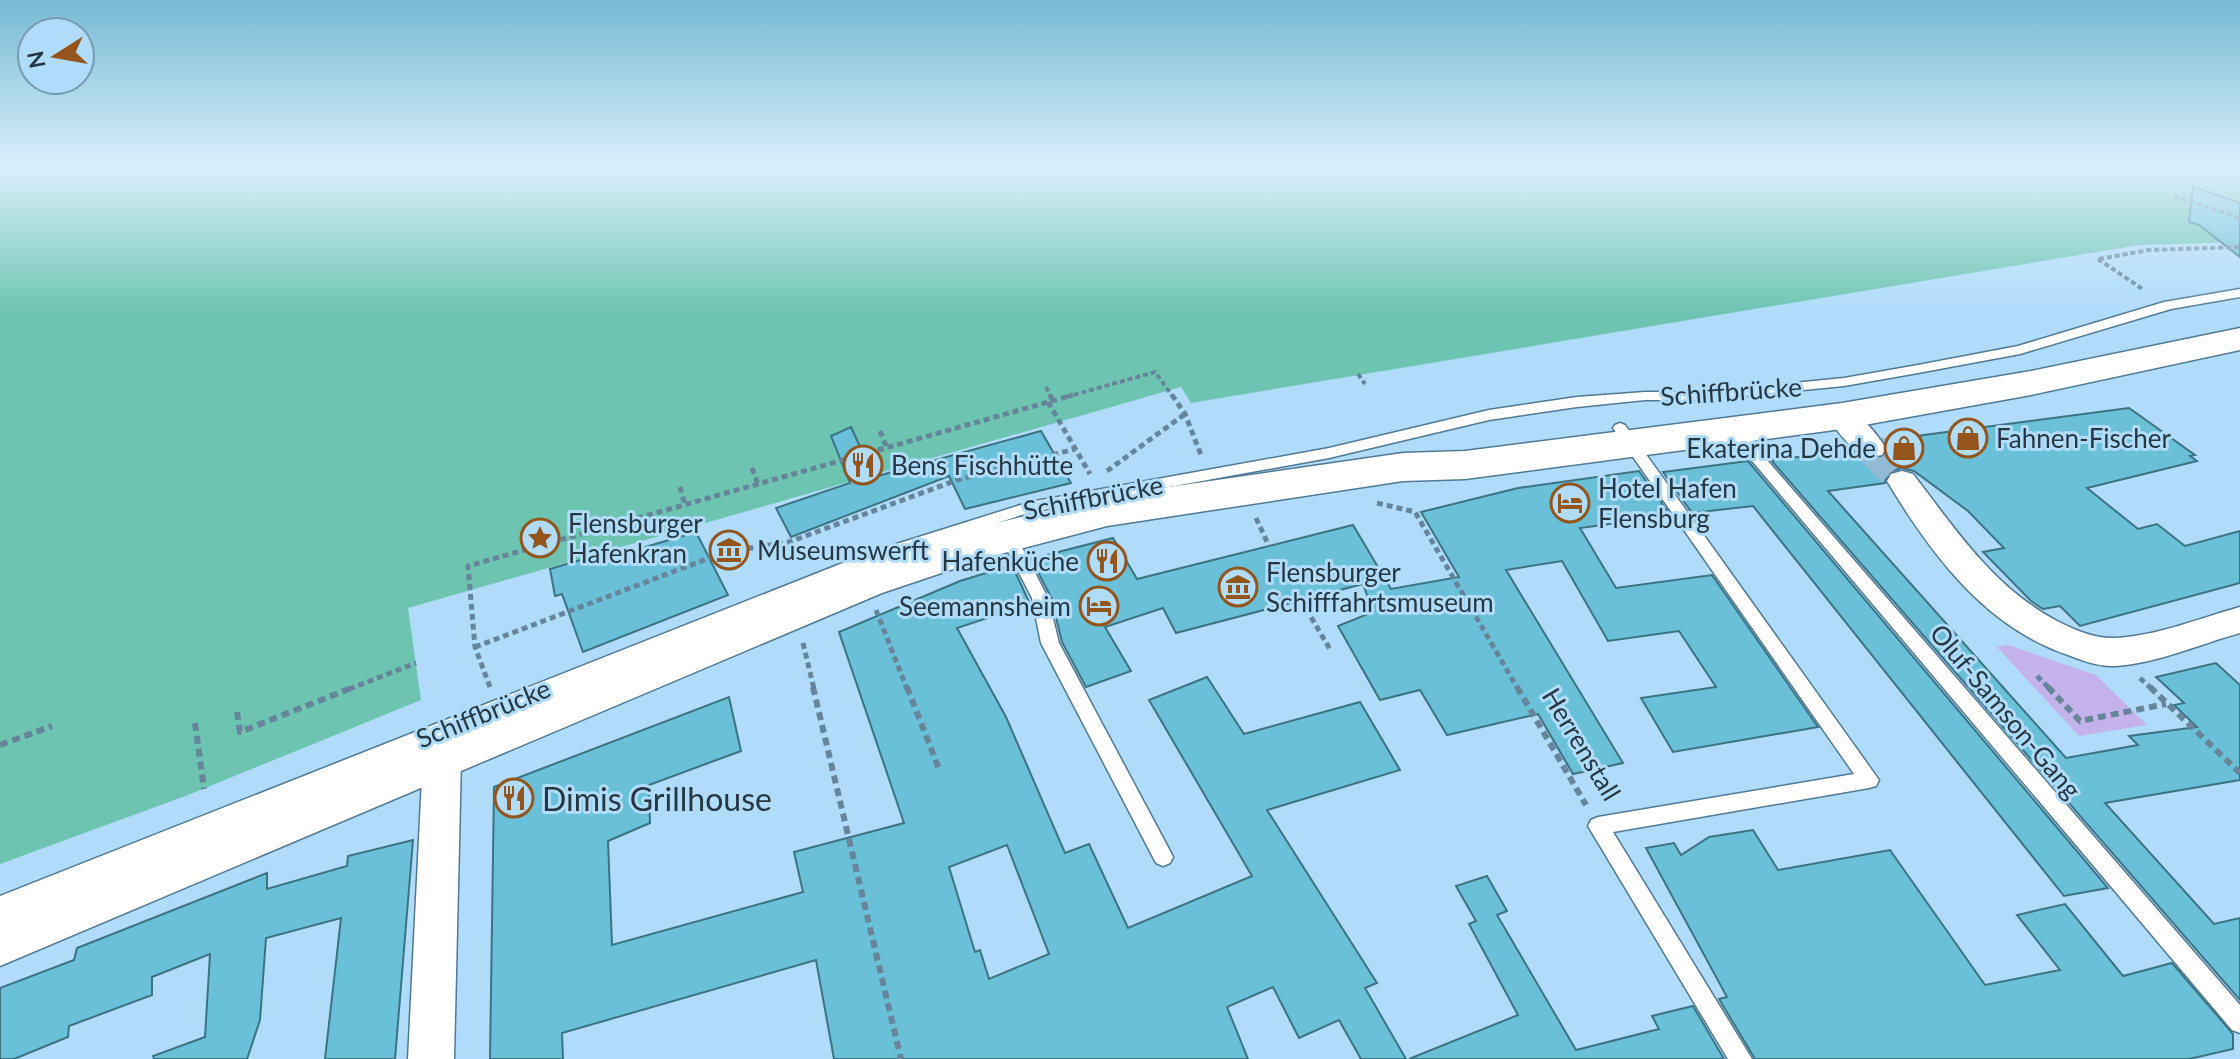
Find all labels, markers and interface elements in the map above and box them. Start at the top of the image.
north arrow [16,16,96,96]
text: N [21,49,51,71]
street label: Schiffbrücke [1659,370,1803,412]
shop icon: Fahnen-Fischer [1947,417,1989,459]
place label: Fahnen-Fischer [1996,422,2171,454]
shop icon: Ekaterina Dehde [1883,427,1925,469]
place label: Ekaterina Dehde [1686,432,1876,464]
restaurant icon: Bens Fischhütte [842,444,884,486]
place label: Bens Fischhütte [891,449,1073,481]
street label: Schiffbrücke [1020,468,1166,526]
place label: Hotel Hafen Flensburg [1598,472,1737,534]
hotel icon: Hotel Hafen Flensburg [1549,482,1591,524]
place label: Flensburger Hafenkran [568,507,703,569]
place icon: Flensburger Hafenkran [519,517,561,559]
museum icon: Museumswerft [708,529,750,571]
place label: Museumswerft [757,534,929,566]
restaurant icon: Hafenküche [1086,540,1128,582]
place label: Hafenküche [942,545,1079,577]
place label: Flensburger Schifffahrtsmuseum [1266,556,1494,618]
museum icon: Flensburger Schifffahrtsmuseum [1217,566,1259,608]
hotel icon: Seemannsheim [1078,585,1120,627]
place label: Seemannsheim [899,590,1071,622]
street label: Oluf-Samson-Gang [1924,617,2088,805]
street label: Schiffbrücke [411,672,555,754]
street label: Herrenstall [1536,682,1628,806]
restaurant icon: Dimis Grillhouse [493,777,535,819]
place label: Dimis Grillhouse [542,779,772,818]

